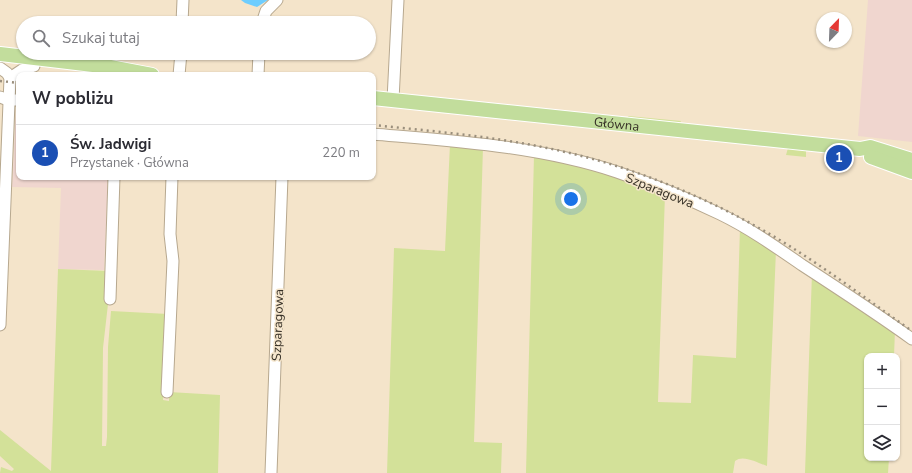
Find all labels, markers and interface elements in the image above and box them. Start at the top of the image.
north arrow [816,12,852,48]
search box [16,16,376,60]
icon: search [30,27,52,49]
text: Szukaj tutaj [62,28,140,48]
text: W pobliżu [32,87,113,110]
street label: Główna [593,113,640,136]
text: Św. Jadwigi [70,134,151,154]
pin: 1 [826,143,852,173]
text: 1 [41,144,49,162]
text: 220 m [322,144,360,162]
text: Przystanek · Główna [70,154,189,172]
street label: Szparagowa [623,169,697,213]
your location [561,189,581,209]
street label: Szparagowa [268,289,288,362]
map controls [864,353,900,461]
button: + [864,353,900,389]
button: − [864,389,900,425]
button: layers [864,425,900,461]

